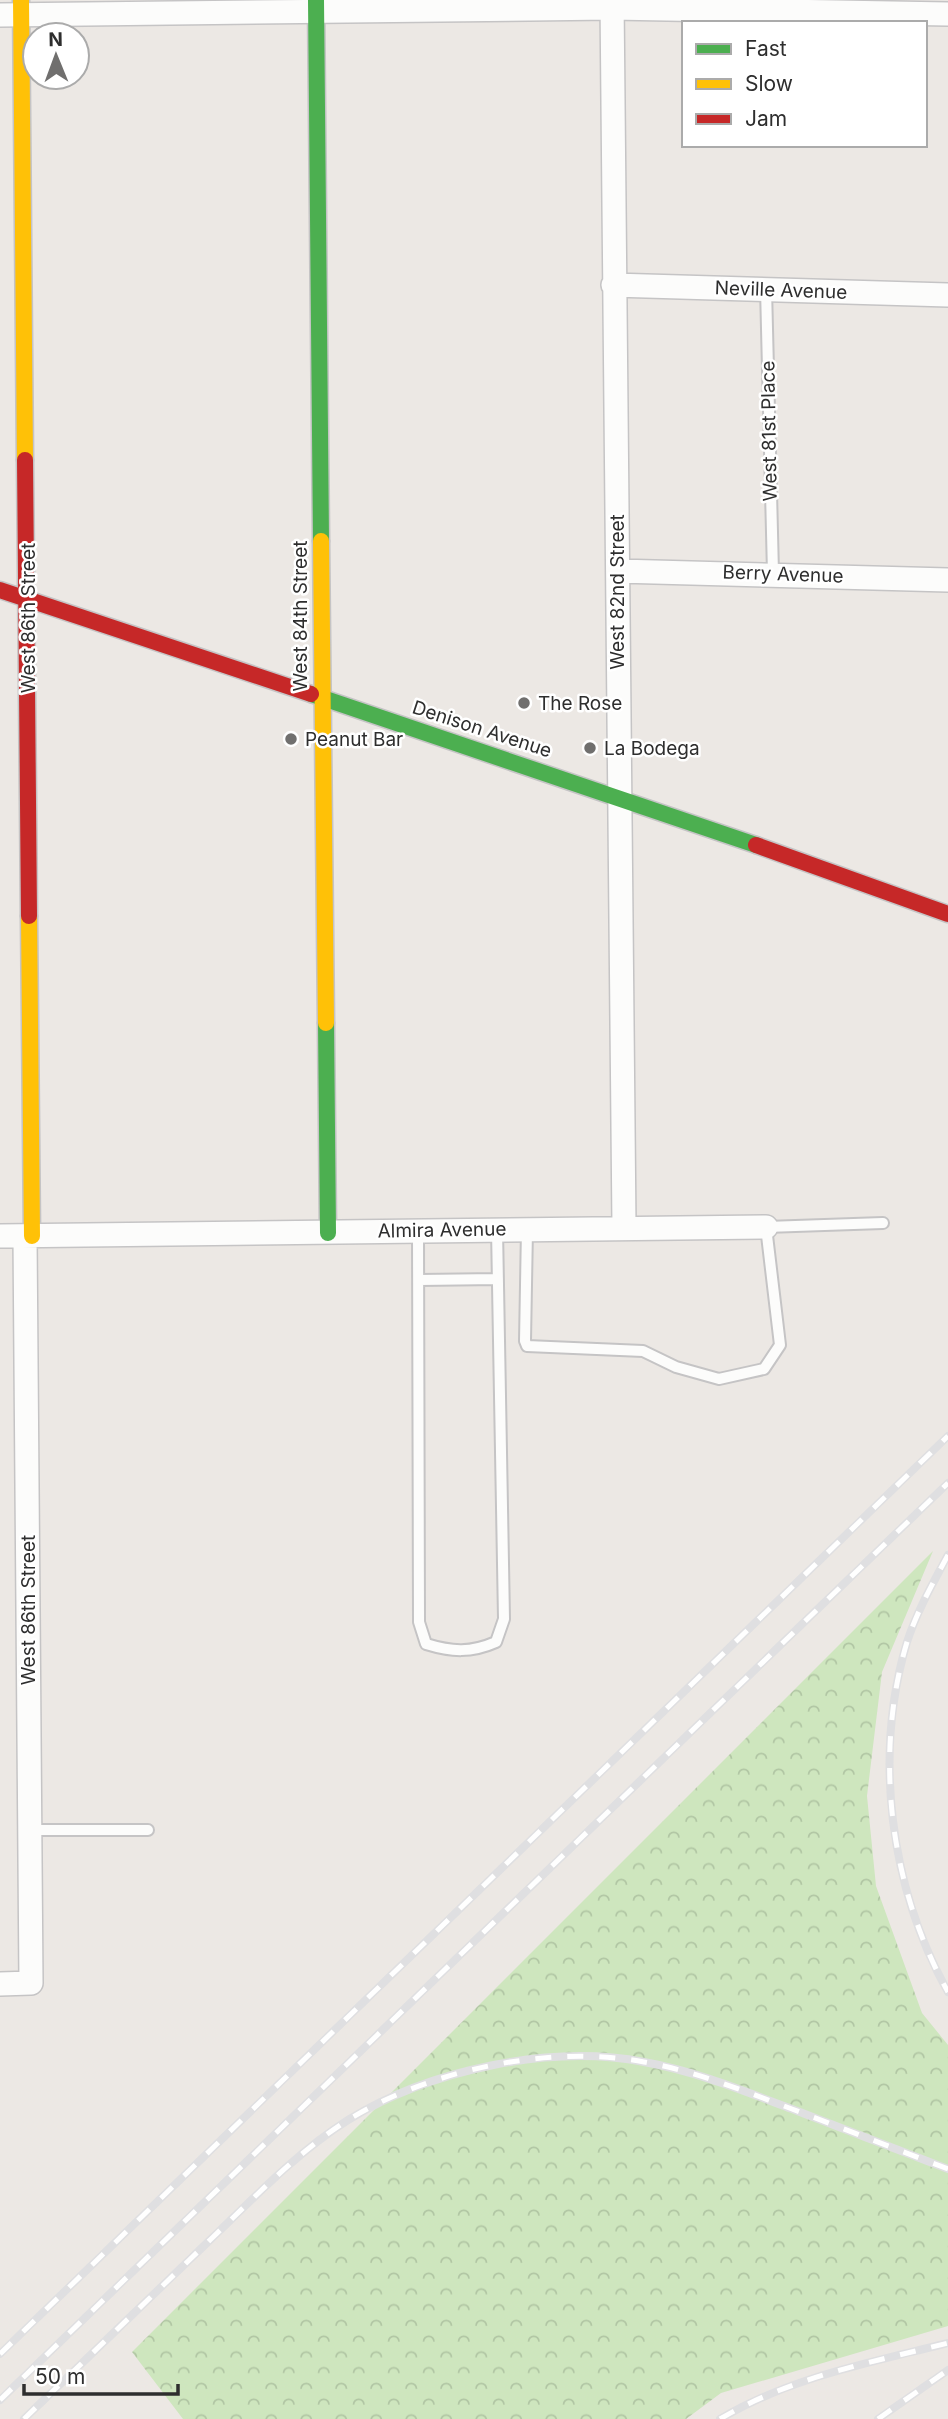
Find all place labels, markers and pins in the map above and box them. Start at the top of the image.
place label: The Rose [538,692,622,715]
marker: The Rose [516,695,532,711]
place label: Peanut Bar [305,728,403,751]
marker: Peanut Bar [283,731,299,747]
place label: La Bodega [604,737,700,760]
marker: La Bodega [582,740,598,756]

